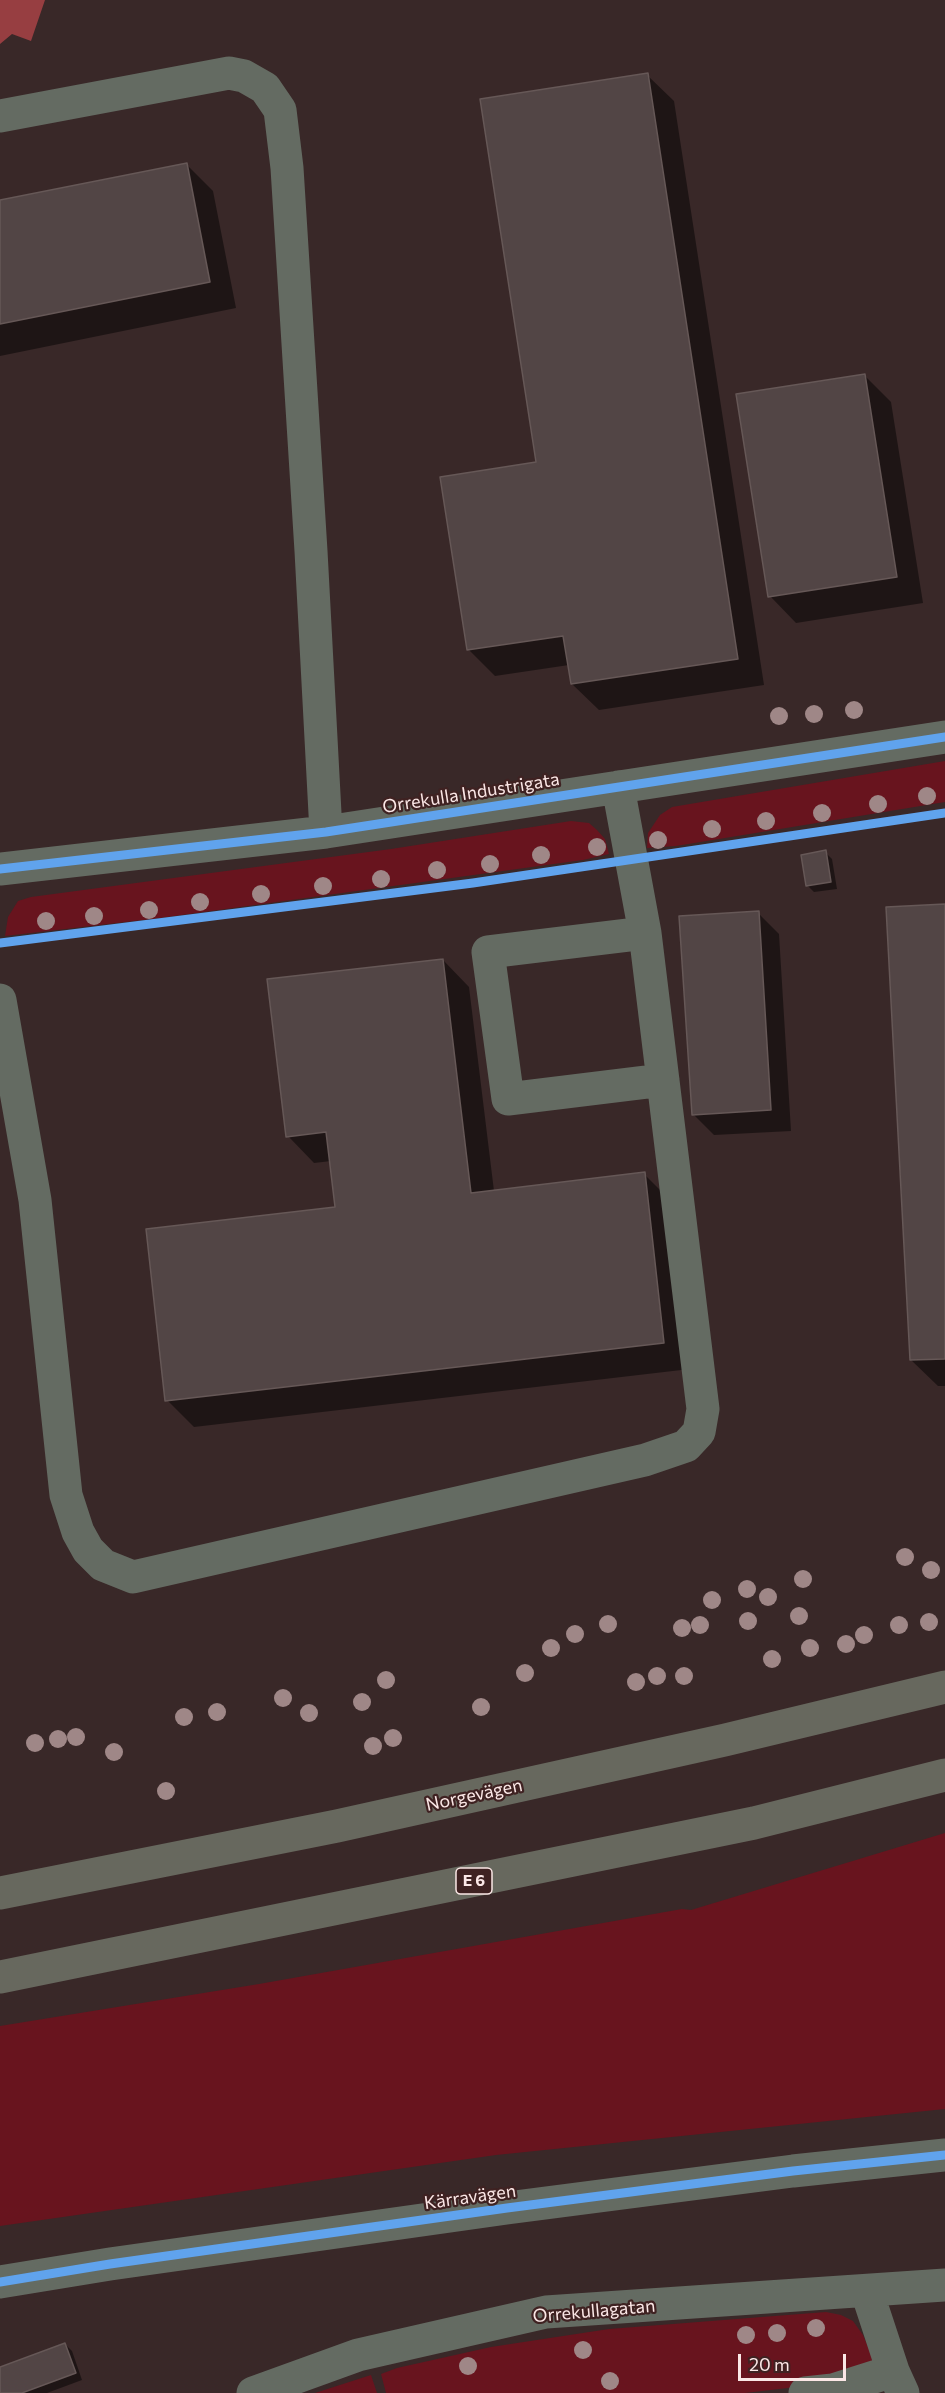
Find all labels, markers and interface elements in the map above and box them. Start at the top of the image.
street label: Orrekulla Industrigata [381,768,561,818]
street label: Norgevägen [424,1774,524,1816]
road number: E 6 [456,1868,492,1894]
street label: Kärravägen [423,2180,517,2214]
street label: Orrekullagatan [532,2295,656,2327]
scale bar [741,2342,849,2380]
text: 20 m [749,2353,790,2375]

